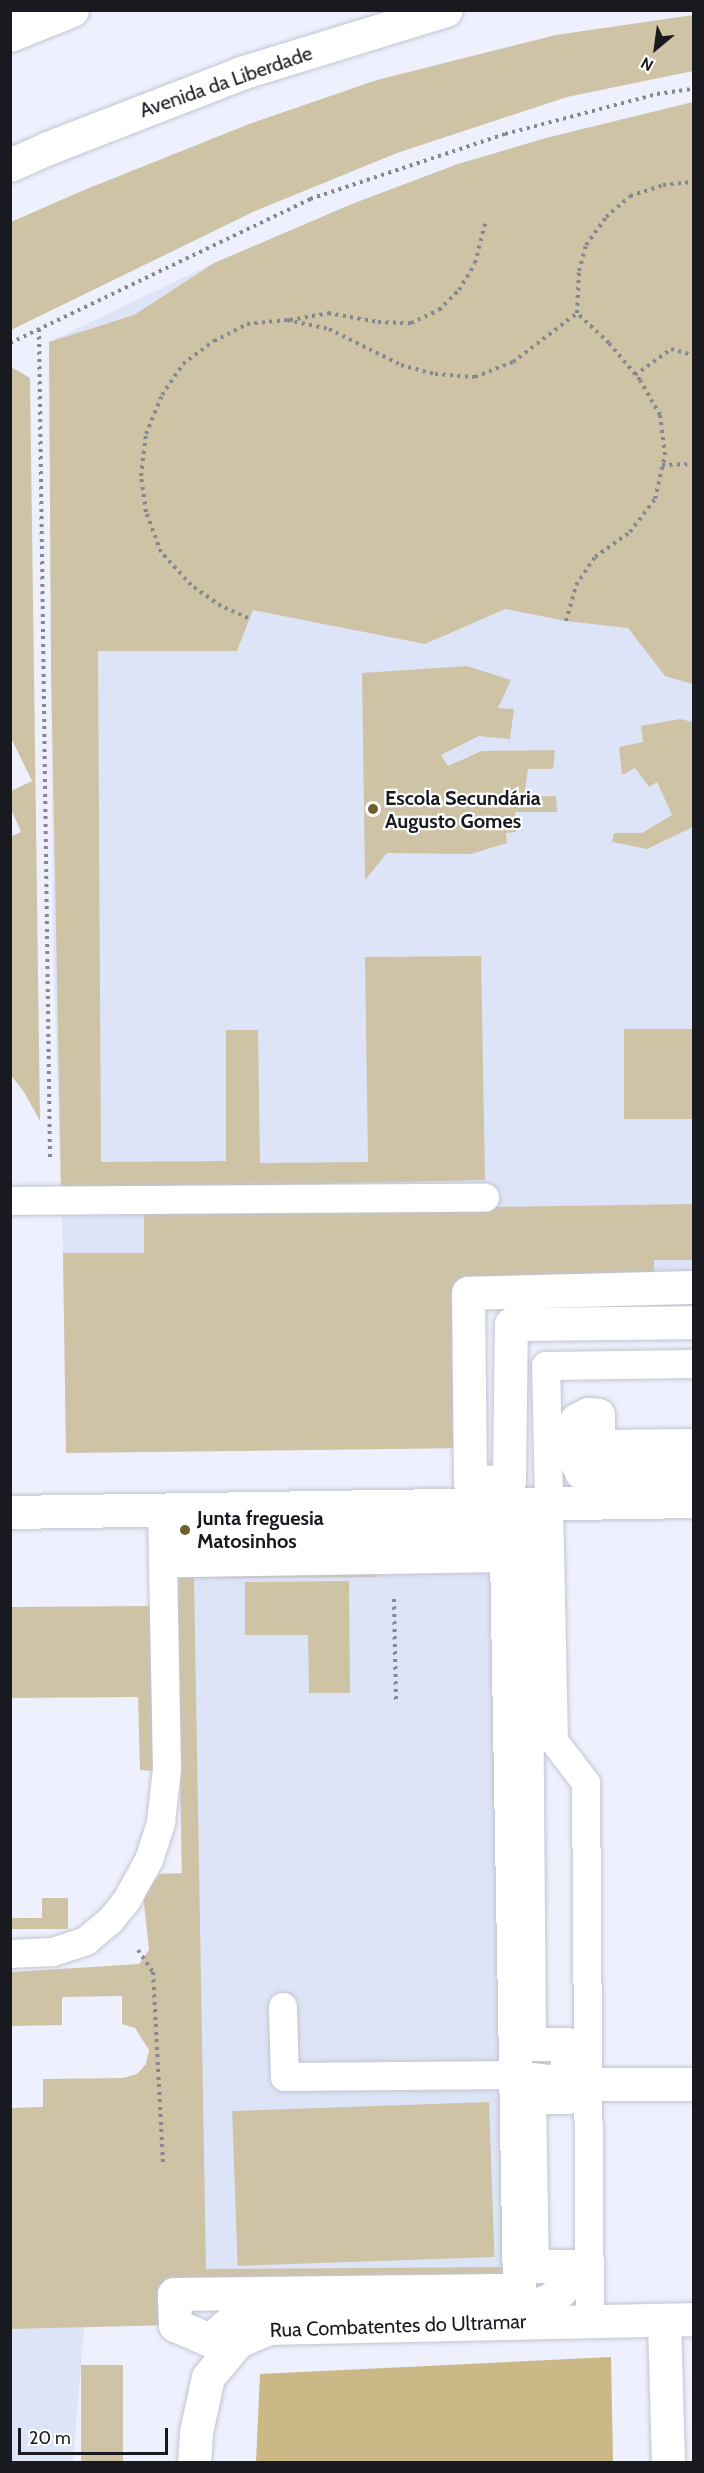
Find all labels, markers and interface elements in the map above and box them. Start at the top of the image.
north arrow [626,18,686,78]
street label: Avenida da Liberdade [137,41,315,123]
text: N [637,53,657,75]
place label: Escola Secundária Augusto Gomes [385,786,541,833]
marker: Escola Secundária Augusto Gomes [366,802,380,816]
place label: Junta freguesia Matosinhos [197,1506,324,1553]
marker: Junta freguesia Matosinhos [178,1523,192,1537]
street label: Rua Combatentes do Ultramar [269,2310,527,2342]
scale bar [21,2416,171,2454]
text: 20 m [29,2427,71,2449]

